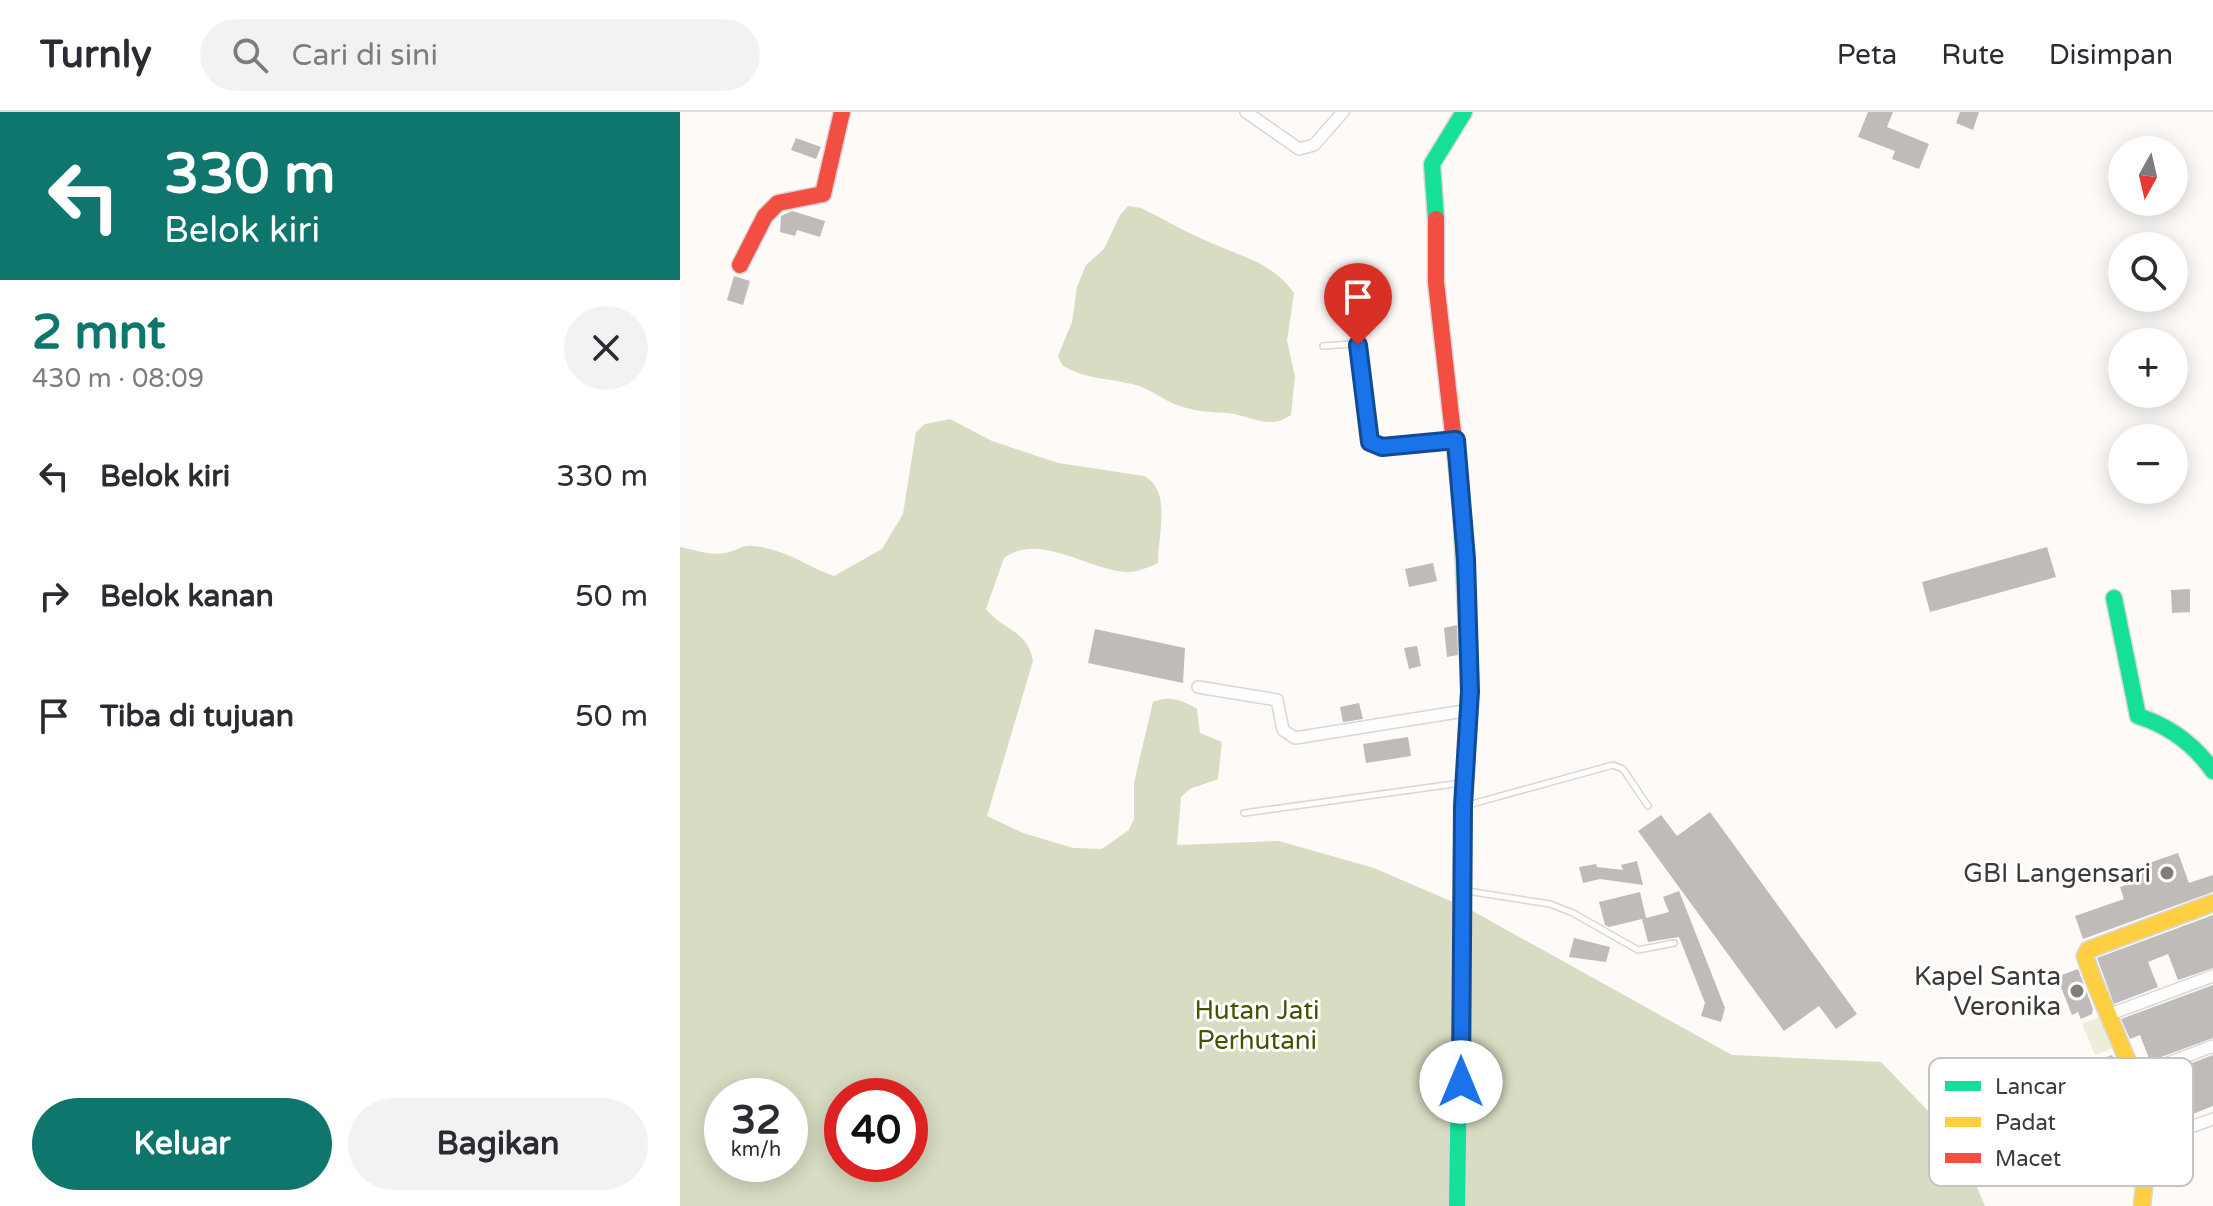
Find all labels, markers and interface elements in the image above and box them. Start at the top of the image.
search box [200,19,760,91]
text: Turnly [40,32,152,78]
icon: search [228,33,272,77]
text: Cari di sini [292,37,438,74]
text: Peta [1837,38,1897,72]
text: Rute [1941,38,2005,72]
text: Disimpan [2049,38,2173,72]
north arrow [2108,136,2188,216]
map controls [2108,136,2188,504]
text: 330 m [164,141,335,208]
icon: left [32,144,136,248]
text: Belok kiri [164,209,320,252]
button: search [2108,232,2188,312]
pin [1324,263,1392,345]
icon: arrive [1336,275,1380,319]
text: 2 mnt [32,304,166,362]
button: close [564,306,648,390]
button: + [2108,328,2188,408]
text: 430 m · 08:09 [32,363,204,394]
button: − [2108,424,2188,504]
icon: left [32,454,76,498]
text: Belok kiri [100,458,230,495]
text: 330 m [556,458,648,495]
icon: right [32,574,76,618]
text: Belok kanan [100,578,274,615]
text: 50 m [575,578,648,615]
icon: arrive [32,694,76,738]
text: Tiba di tujuan [100,698,294,735]
text: 50 m [575,698,648,735]
place label: GBI Langensari [1963,858,2151,889]
marker: GBI Langensari [2158,864,2176,882]
place label: Kapel Santa Veronika [1914,961,2061,1022]
marker: Kapel Santa Veronika [2068,982,2086,1000]
park label: Hutan Jati Perhutani [1194,995,1320,1056]
position arrow [1419,1040,1503,1124]
legend [1929,1058,2193,1186]
text: Lancar [1995,1074,2067,1100]
speed limit sign: 40 [824,1078,928,1182]
text: 32 [731,1096,781,1144]
button: Keluar [32,1098,332,1190]
button: Bagikan [348,1098,648,1190]
text: Padat [1995,1110,2056,1136]
text: km/h [731,1138,781,1162]
text: Macet [1995,1146,2061,1172]

